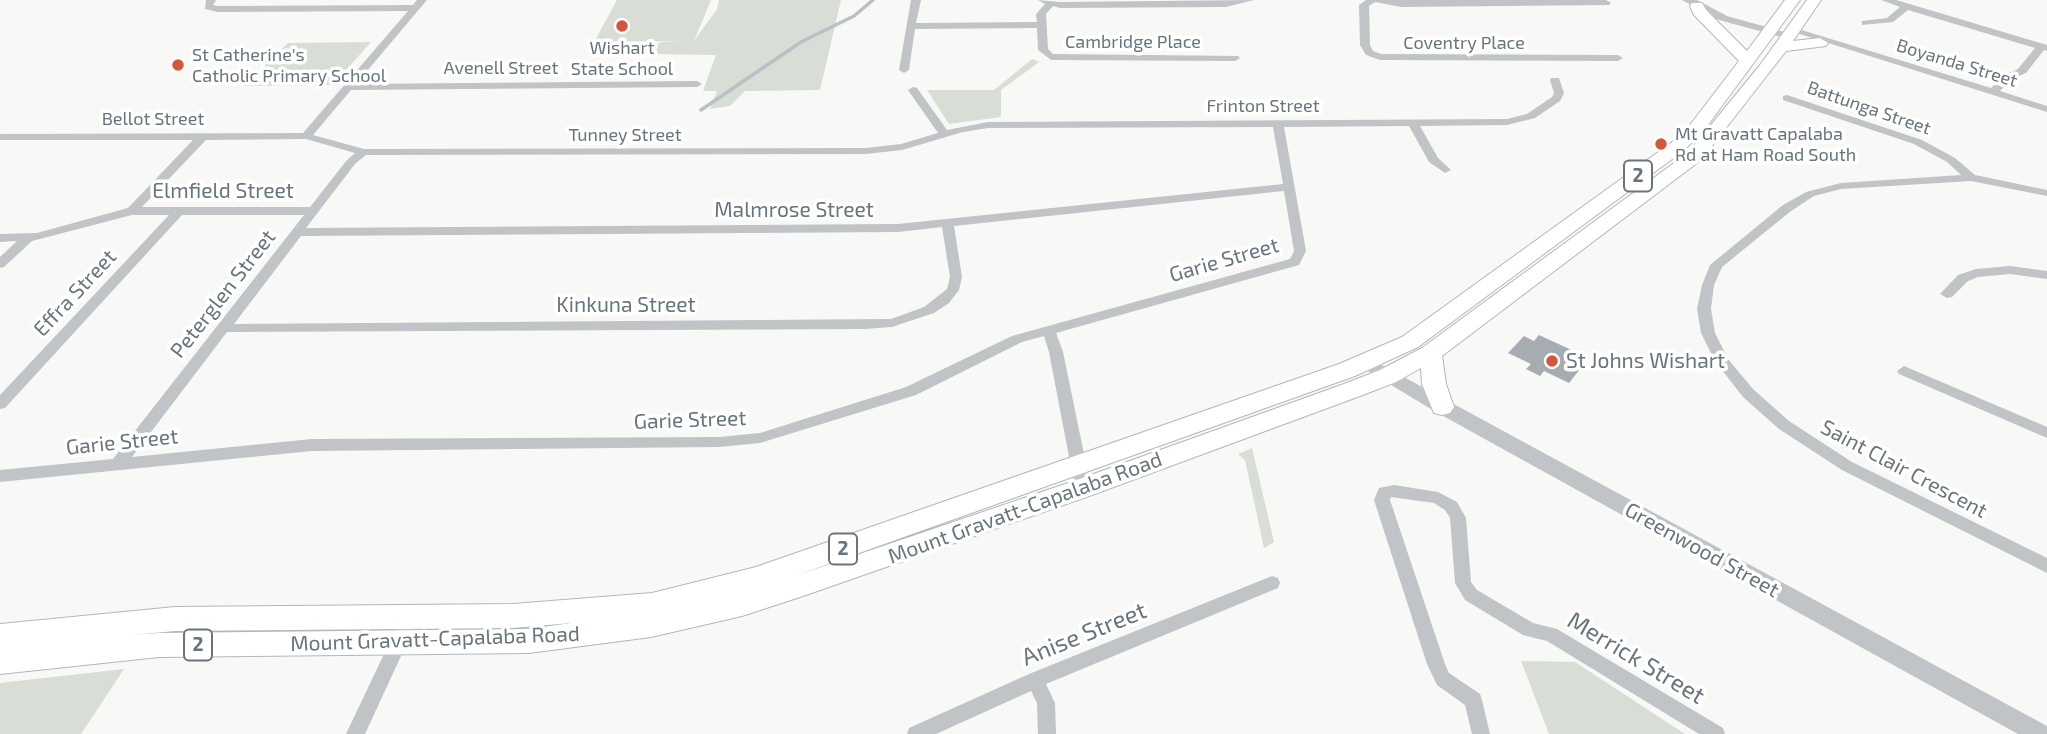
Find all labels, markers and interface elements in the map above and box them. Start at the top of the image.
marker: Wishart State School [614,18,630,34]
street label: Cambridge Place [1065,31,1201,53]
street label: Coventry Place [1403,32,1525,54]
street label: Boyanda Street [1894,34,2020,92]
place label: Wishart State School [571,37,673,80]
place label: St Catherine's Catholic Primary School [192,44,386,86]
marker: St Catherine's Catholic Primary School [170,57,186,73]
street label: Avenell Street [444,57,558,79]
street label: Battunga Street [1804,77,1934,139]
street label: Frinton Street [1206,95,1320,117]
street label: Bellot Street [102,108,204,130]
place label: Mt Gravatt Capalaba Rd at Ham Road South [1675,123,1856,166]
street label: Tunney Street [568,124,682,146]
marker: Mt Gravatt Capalaba Rd at Ham Road South [1653,136,1669,152]
road number: 2 [1624,160,1652,192]
street label: Elmfield Street [152,178,294,204]
street label: Malmrose Street [714,197,874,223]
street label: Peterglen Street [165,225,281,363]
street label: Garie Street [1166,232,1282,288]
street label: Effra Street [28,244,122,342]
street label: Kinkuna Street [556,292,696,318]
place label: St Johns Wishart [1566,348,1725,374]
marker: St Johns Wishart [1544,353,1560,369]
street label: Garie Street [633,405,747,435]
street label: Saint Clair Crescent [1816,414,1992,524]
street label: Garie Street [65,424,179,460]
street label: Mount Gravatt-Capalaba Road [885,447,1165,569]
street label: Greenwood Street [1621,497,1783,603]
road number: 2 [829,534,857,564]
street label: Anise Street [1017,596,1151,672]
street label: Merrick Street [1562,606,1710,710]
street label: Mount Gravatt-Capalaba Road [290,621,580,657]
road number: 2 [184,630,212,660]

